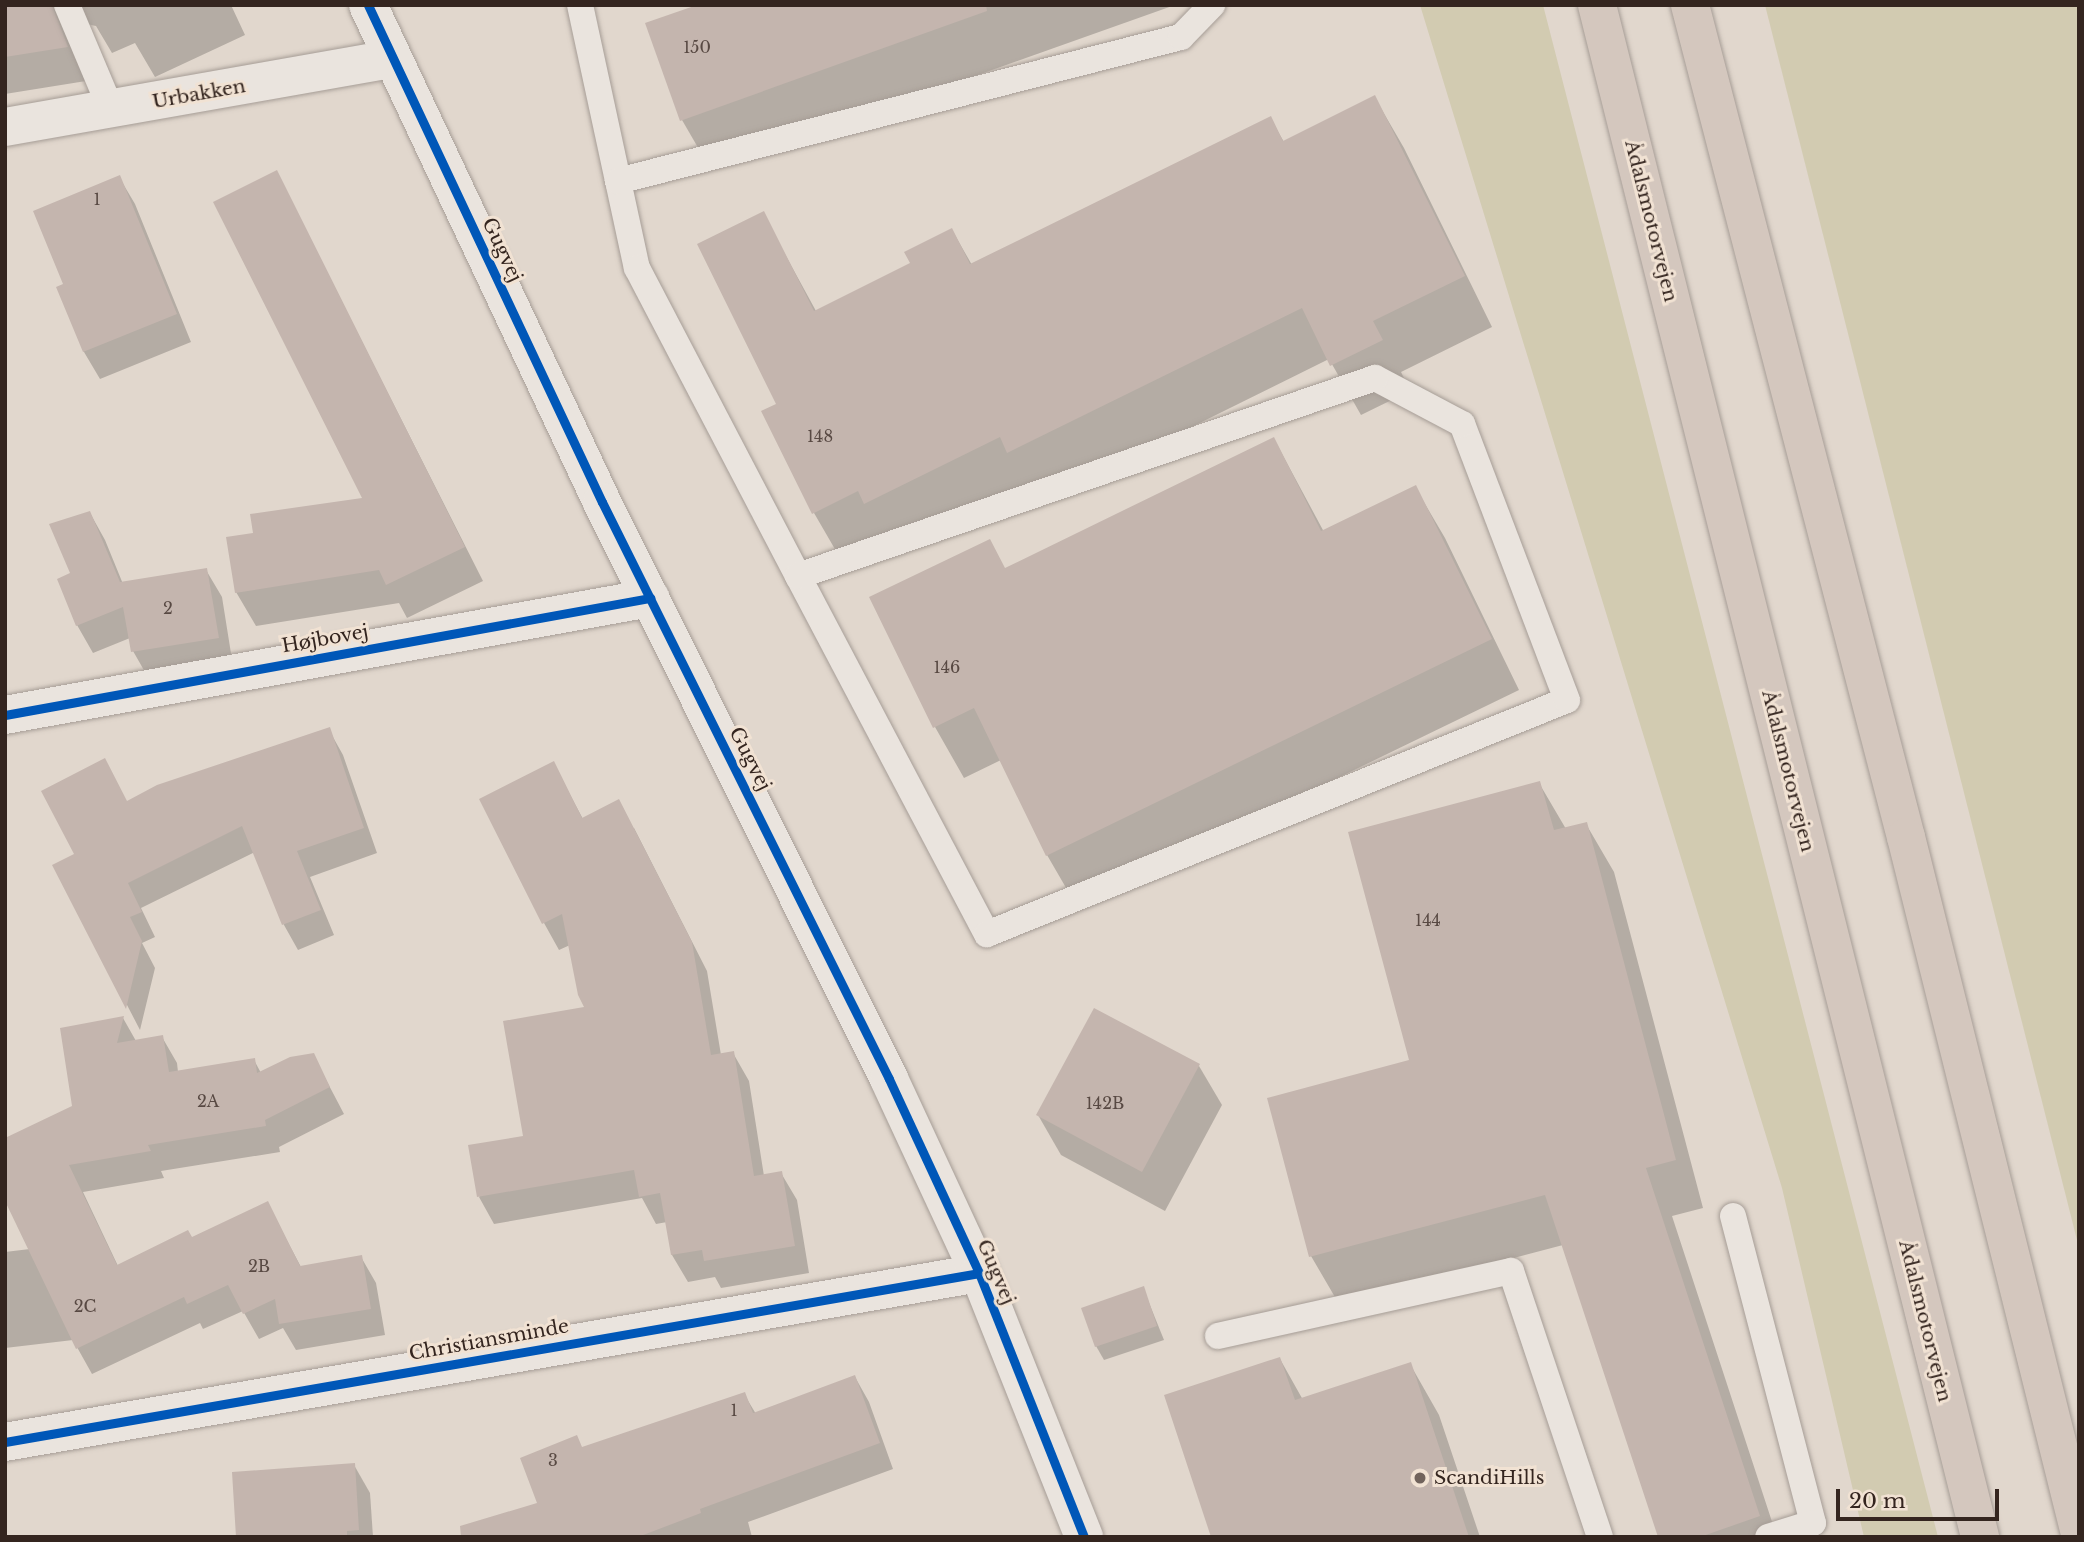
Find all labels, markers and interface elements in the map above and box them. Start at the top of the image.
house number: 150 [683,37,711,57]
street label: Urbakken [151,75,247,113]
street label: Ådalsmotorvejen [1620,138,1682,304]
house number: 1 [93,189,101,209]
street label: Gugvej [477,214,527,286]
house number: 148 [807,426,833,446]
house number: 2 [163,598,173,618]
street label: Højbovej [280,620,370,658]
house number: 146 [934,657,960,677]
street label: Ådalsmotorvejen [1757,688,1819,854]
street label: Gugvej [724,723,776,795]
house number: 144 [1415,910,1441,930]
house number: 2A [197,1091,219,1111]
house number: 142B [1086,1093,1124,1113]
street label: Gugvej [972,1236,1020,1308]
street label: Ådalsmotorvejen [1894,1238,1956,1404]
house number: 2B [248,1256,270,1276]
house number: 2C [74,1296,96,1316]
street label: Christiansminde [407,1315,571,1365]
house number: 1 [730,1400,738,1420]
house number: 3 [548,1450,558,1470]
place label: ScandiHills [1434,1467,1544,1489]
marker: ScandiHills [1412,1470,1428,1486]
scale bar [1839,1476,2002,1520]
text: 20 m [1849,1488,1906,1514]

